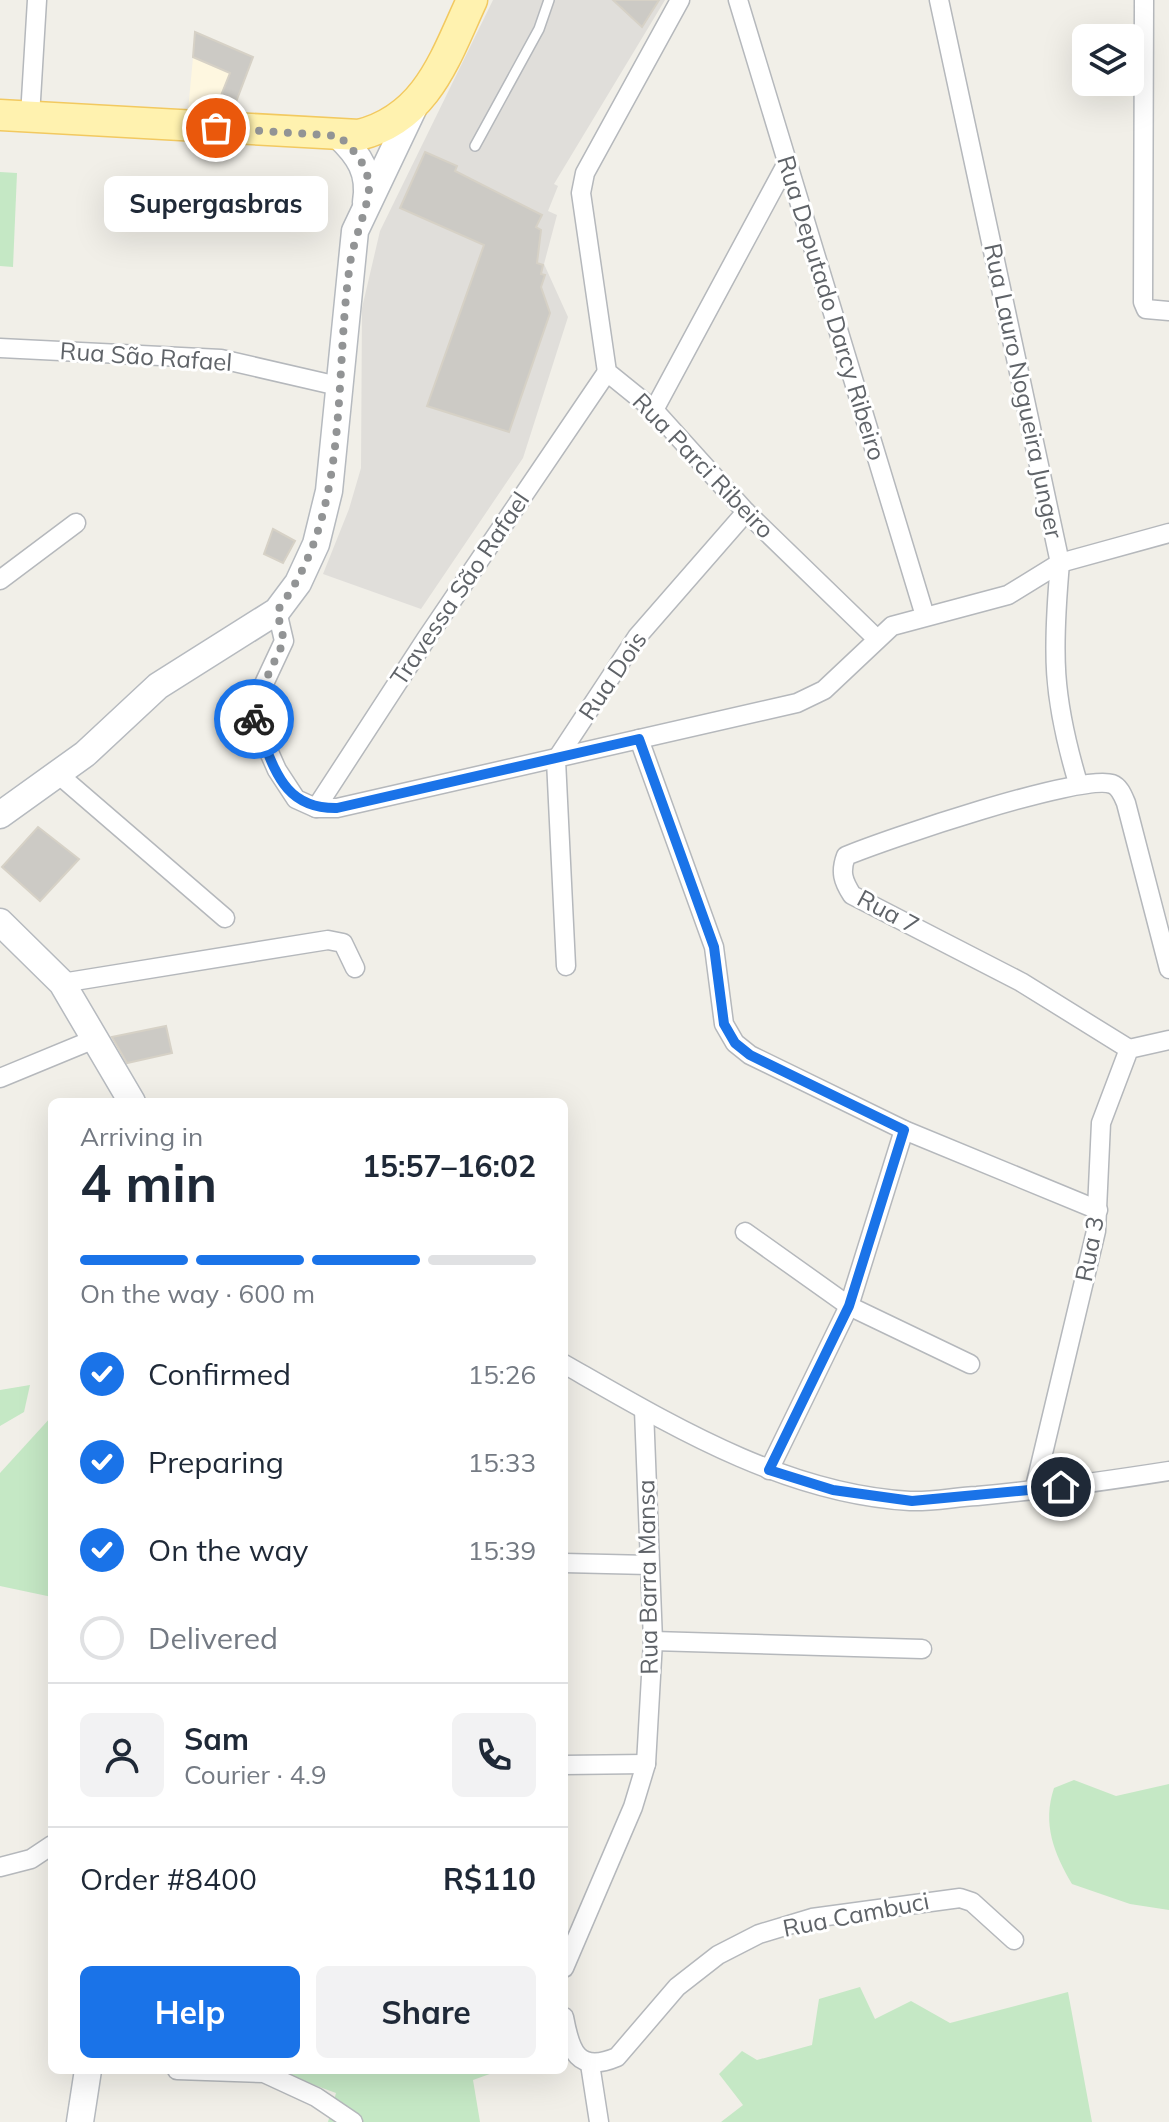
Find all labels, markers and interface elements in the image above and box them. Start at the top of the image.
map controls [1072,24,1144,96]
button: layers [1072,24,1144,96]
pin [182,94,250,162]
icon: bag [194,106,238,150]
street label: Rua Deputado Darcy Ribeiro [771,152,893,464]
callout: Supergasbras [104,176,328,232]
text: Supergasbras [129,187,303,220]
street label: Rua Lauro Nogueira Junger [978,240,1070,541]
street label: Rua São Rafael [59,335,233,377]
street label: Rua Parci Ribeiro [627,386,781,544]
street label: Travessa São Rafael [383,486,535,691]
street label: Rua Dois [572,625,653,725]
courier [214,679,294,759]
icon: bike [232,697,276,741]
street label: Rua 7 [852,882,924,940]
text: Arriving in [80,1120,203,1153]
text: 15:57–16:02 [362,1147,536,1185]
text: 4 min [80,1150,217,1215]
street label: Rua 3 [1068,1214,1110,1284]
text: On the way · 600 m [80,1277,315,1310]
icon: check [80,1352,124,1396]
text: Confirmed [148,1355,291,1393]
text: 15:26 [468,1358,536,1391]
icon: check [80,1440,124,1484]
text: Preparing [148,1443,284,1481]
text: 15:33 [468,1446,536,1479]
pin [1027,1453,1095,1521]
icon: home [1039,1465,1083,1509]
street label: Rua Barra Mansa [630,1479,664,1675]
icon: check [80,1528,124,1572]
text: On the way [148,1531,308,1569]
text: 15:39 [468,1534,536,1567]
text: Delivered [148,1619,278,1657]
button: person [80,1713,164,1797]
button: phone [452,1713,536,1797]
text: Sam [184,1720,249,1758]
text: Courier · 4.9 [184,1758,327,1791]
text: Order #8400 [80,1860,257,1898]
text: R$110 [443,1860,536,1898]
street label: Rua Cambuci [780,1885,932,1943]
button: Help [80,1966,300,2058]
button: Share [316,1966,536,2058]

